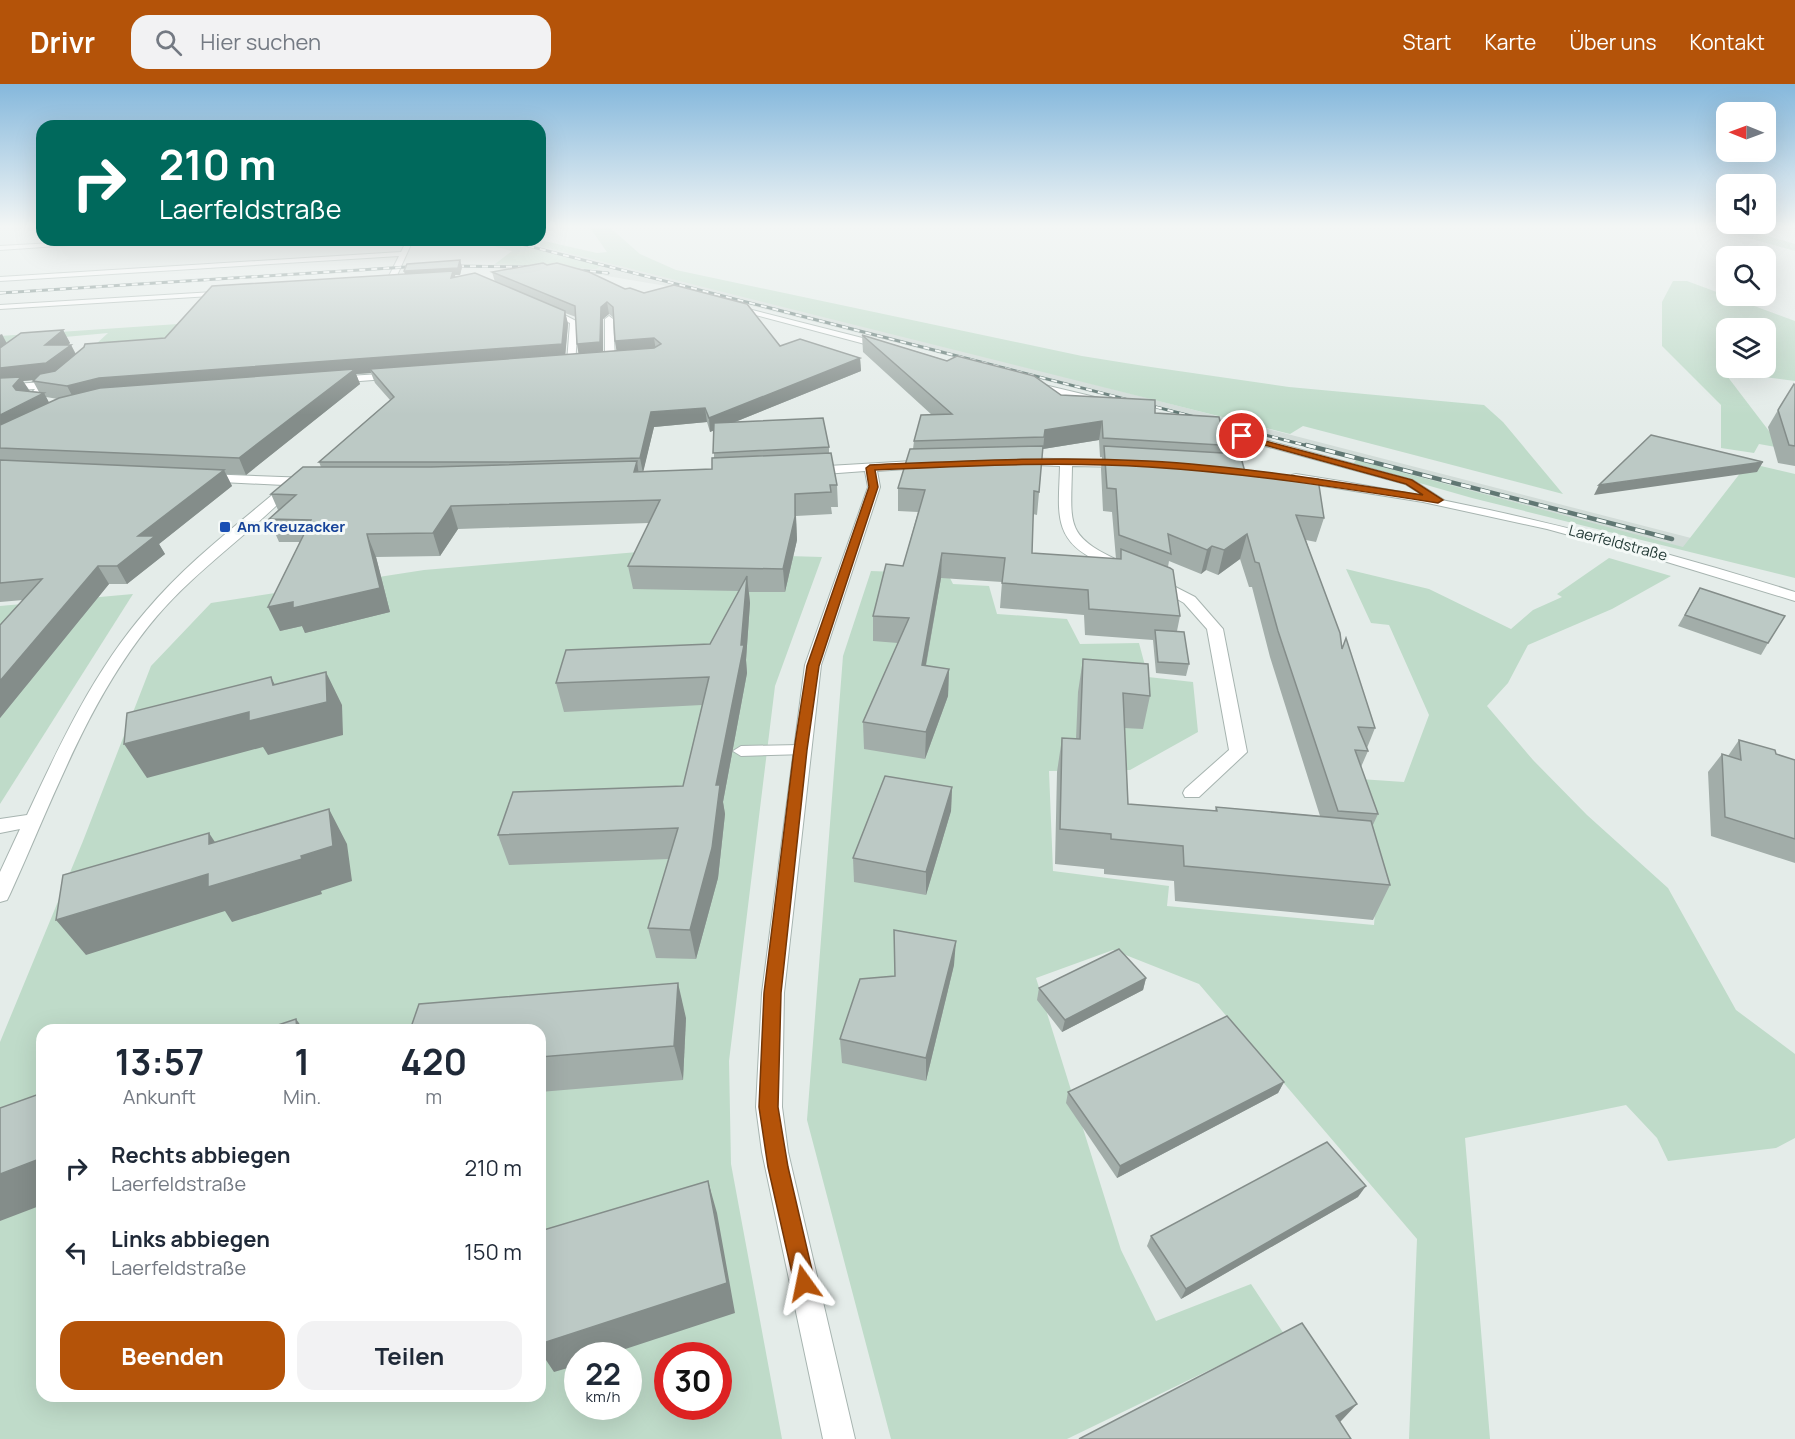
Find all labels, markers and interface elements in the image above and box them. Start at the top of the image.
search box [131,15,551,69]
text: Drivr [30,23,95,61]
icon: search [152,26,185,59]
text: Hier suchen [200,27,321,57]
text: Start [1402,28,1451,56]
text: Karte [1484,28,1536,56]
text: Über uns [1569,28,1657,56]
text: Kontakt [1690,28,1765,56]
north arrow [1716,102,1776,162]
map controls [1716,102,1776,378]
text: 210 m [159,135,276,193]
icon: right [60,144,138,222]
button: sound [1716,174,1776,234]
text: Laerfeldstraße [159,190,342,227]
button: search [1716,246,1776,306]
button: layers [1716,318,1776,378]
pin [1216,410,1267,461]
icon: arrive [1225,419,1258,452]
place label: Am Kreuzacker [237,516,345,537]
street label: Laerfeldstraße [1566,519,1670,566]
marker: Am Kreuzacker [218,520,232,534]
text: 13:57 [115,1037,204,1086]
text: 1 [294,1037,310,1086]
text: 420 [400,1037,467,1086]
text: Ankunft [123,1083,196,1110]
text: Min. [283,1083,321,1110]
text: m [425,1083,442,1110]
text: Rechts abbiegen [111,1140,290,1170]
icon: right [60,1152,93,1185]
text: 210 m [464,1153,522,1183]
text: Laerfeldstraße [111,1170,246,1197]
text: Links abbiegen [111,1224,270,1254]
icon: left [60,1236,93,1269]
text: 150 m [464,1237,522,1267]
position arrow [772,1251,836,1315]
text: Laerfeldstraße [111,1254,246,1281]
button: Beenden [60,1321,285,1390]
button: Teilen [297,1321,522,1390]
speed limit sign: 30 [654,1342,732,1420]
text: 22 [585,1353,621,1394]
text: km/h [586,1386,620,1407]

